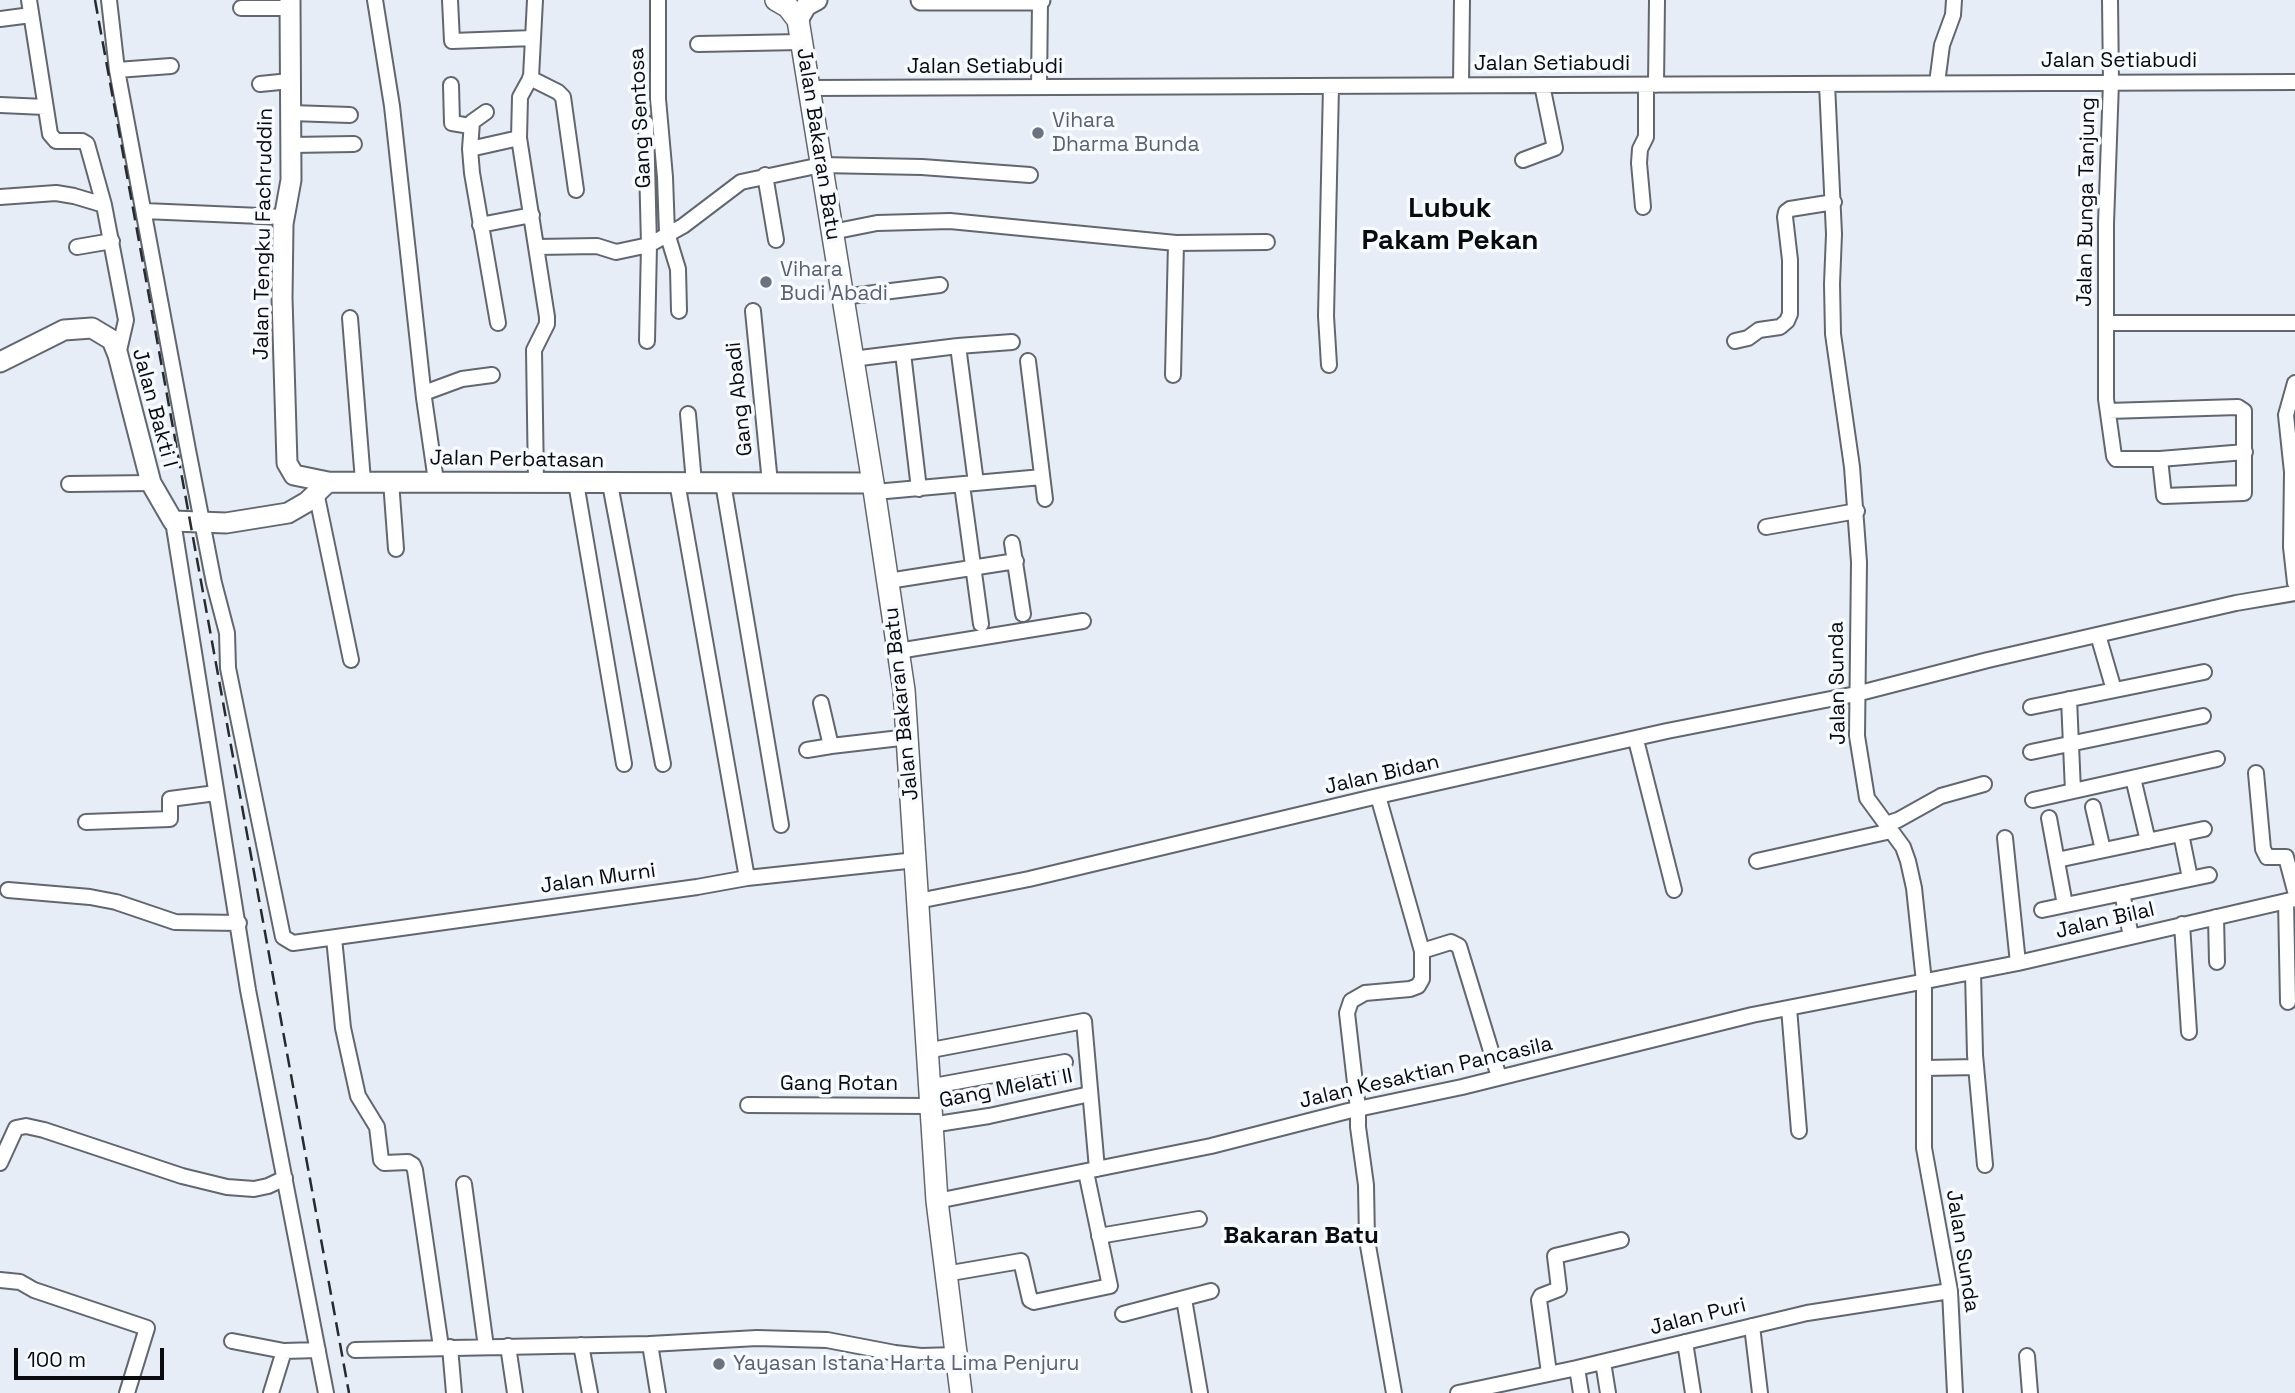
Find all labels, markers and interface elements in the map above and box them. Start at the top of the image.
street label: Jalan Bakaran Batu [790,46,846,242]
street label: Gang Sentosa [625,47,657,189]
street label: Jalan Setiabudi [2041,48,2197,74]
street label: Jalan Setiabudi [1474,51,1630,77]
street label: Jalan Setiabudi [907,54,1063,80]
street label: Jalan Bunga Tanjung [2073,97,2101,307]
street label: Jalan Tengku Fachruddin [249,108,279,360]
place label: Vihara Dharma Bunda [1052,108,1200,158]
marker: Vihara Dharma Bunda [1030,125,1046,141]
district label: Lubuk Pakam Pekan [1361,192,1539,258]
place label: Vihara Budi Abadi [780,257,888,307]
marker: Vihara Budi Abadi [758,274,774,290]
street label: Gang Abadi [721,341,759,457]
street label: Jalan Bakti I [126,346,182,470]
street label: Jalan Perbatasan [429,446,605,474]
street label: Jalan Bakaran Batu [879,606,925,802]
street label: Jalan Sunda [1824,621,1852,745]
street label: Jalan Bidan [1322,750,1442,800]
street label: Jalan Murni [539,858,657,900]
street label: Jalan Bilal [2053,897,2157,945]
street label: Jalan Kesaktian Pancasila [1297,1032,1555,1114]
street label: Gang Melati II [937,1064,1075,1114]
street label: Gang Rotan [780,1071,898,1097]
street label: Jalan Sunda [1940,1188,1984,1314]
district label: Bakaran Batu [1223,1222,1379,1250]
street label: Jalan Puri [1647,1293,1749,1341]
scale bar [18,1334,168,1378]
text: 100 m [27,1346,86,1373]
place label: Yayasan Istana Harta Lima Penjuru [733,1351,1079,1377]
marker: Yayasan Istana Harta Lima Penjuru [711,1356,727,1372]

